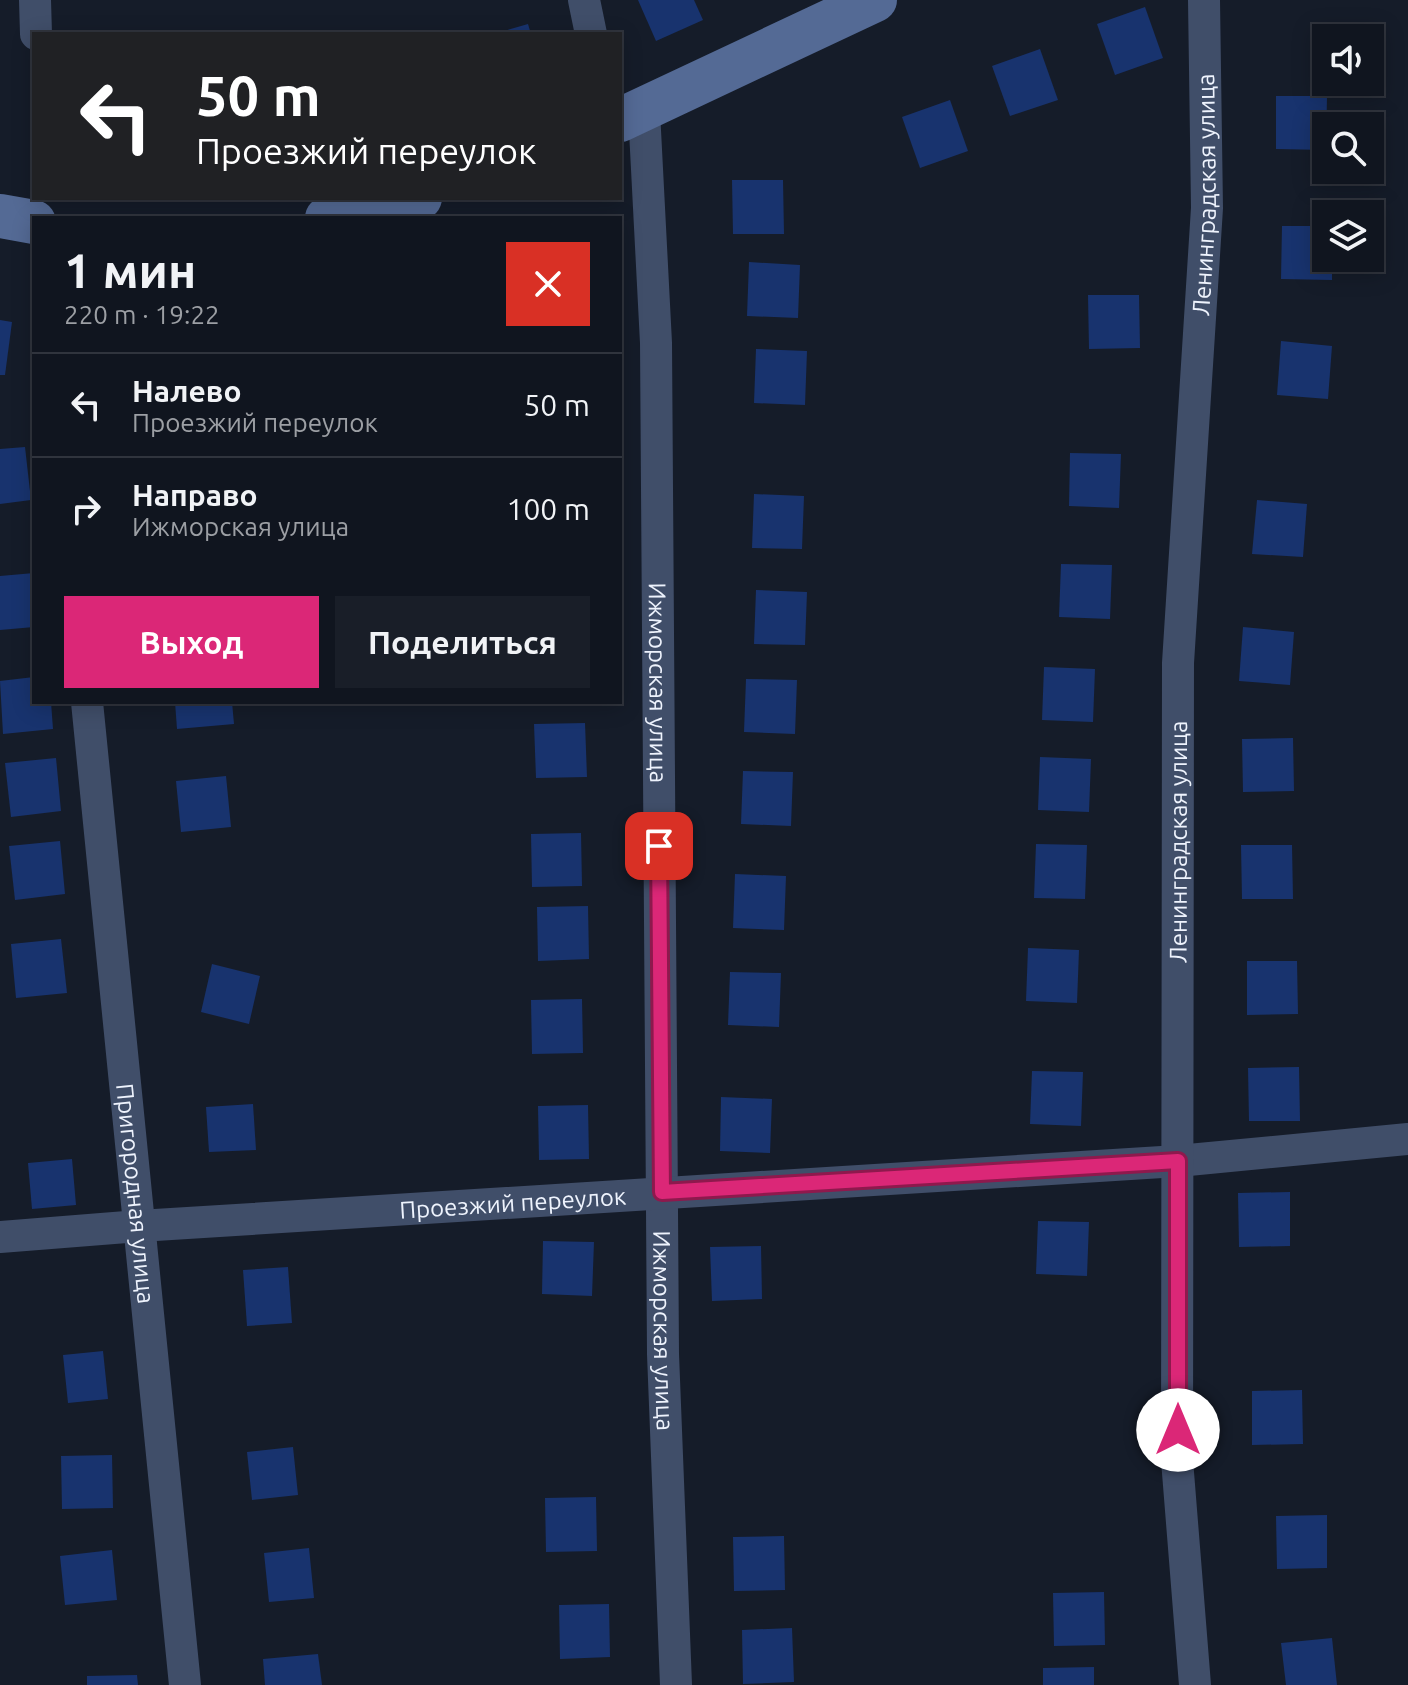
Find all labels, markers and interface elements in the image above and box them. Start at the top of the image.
map controls [1312,24,1384,272]
button: sound [1312,24,1384,96]
icon: left [64,64,168,168]
text: 50 m [196,64,321,127]
street label: Ленинградская улица [1187,73,1220,316]
button: search [1312,112,1384,184]
text: Проезжий переулок [196,130,537,171]
button: layers [1312,200,1384,272]
button: close [506,242,590,326]
text: 1 мин [64,243,196,297]
text: 220 m · 19:22 [64,300,220,329]
text: Налево [132,374,242,408]
icon: left [64,383,108,427]
text: 50 m [523,388,590,422]
text: Проезжий переулок [132,408,378,437]
text: Направо [132,478,258,512]
icon: right [64,487,108,531]
text: 100 m [506,492,590,526]
text: Ижморская улица [132,512,349,541]
street label: Ижморская улица [644,582,673,783]
button: Выход [64,596,319,688]
button: Поделиться [335,596,590,688]
street label: Ленинградская улица [1164,721,1191,963]
pin [625,812,693,880]
icon: arrive [637,824,681,868]
street label: Пригородная улица [112,1082,160,1305]
street label: Проезжий переулок [399,1182,627,1223]
street label: Ижморская улица [649,1230,680,1431]
position arrow [1136,1388,1220,1472]

